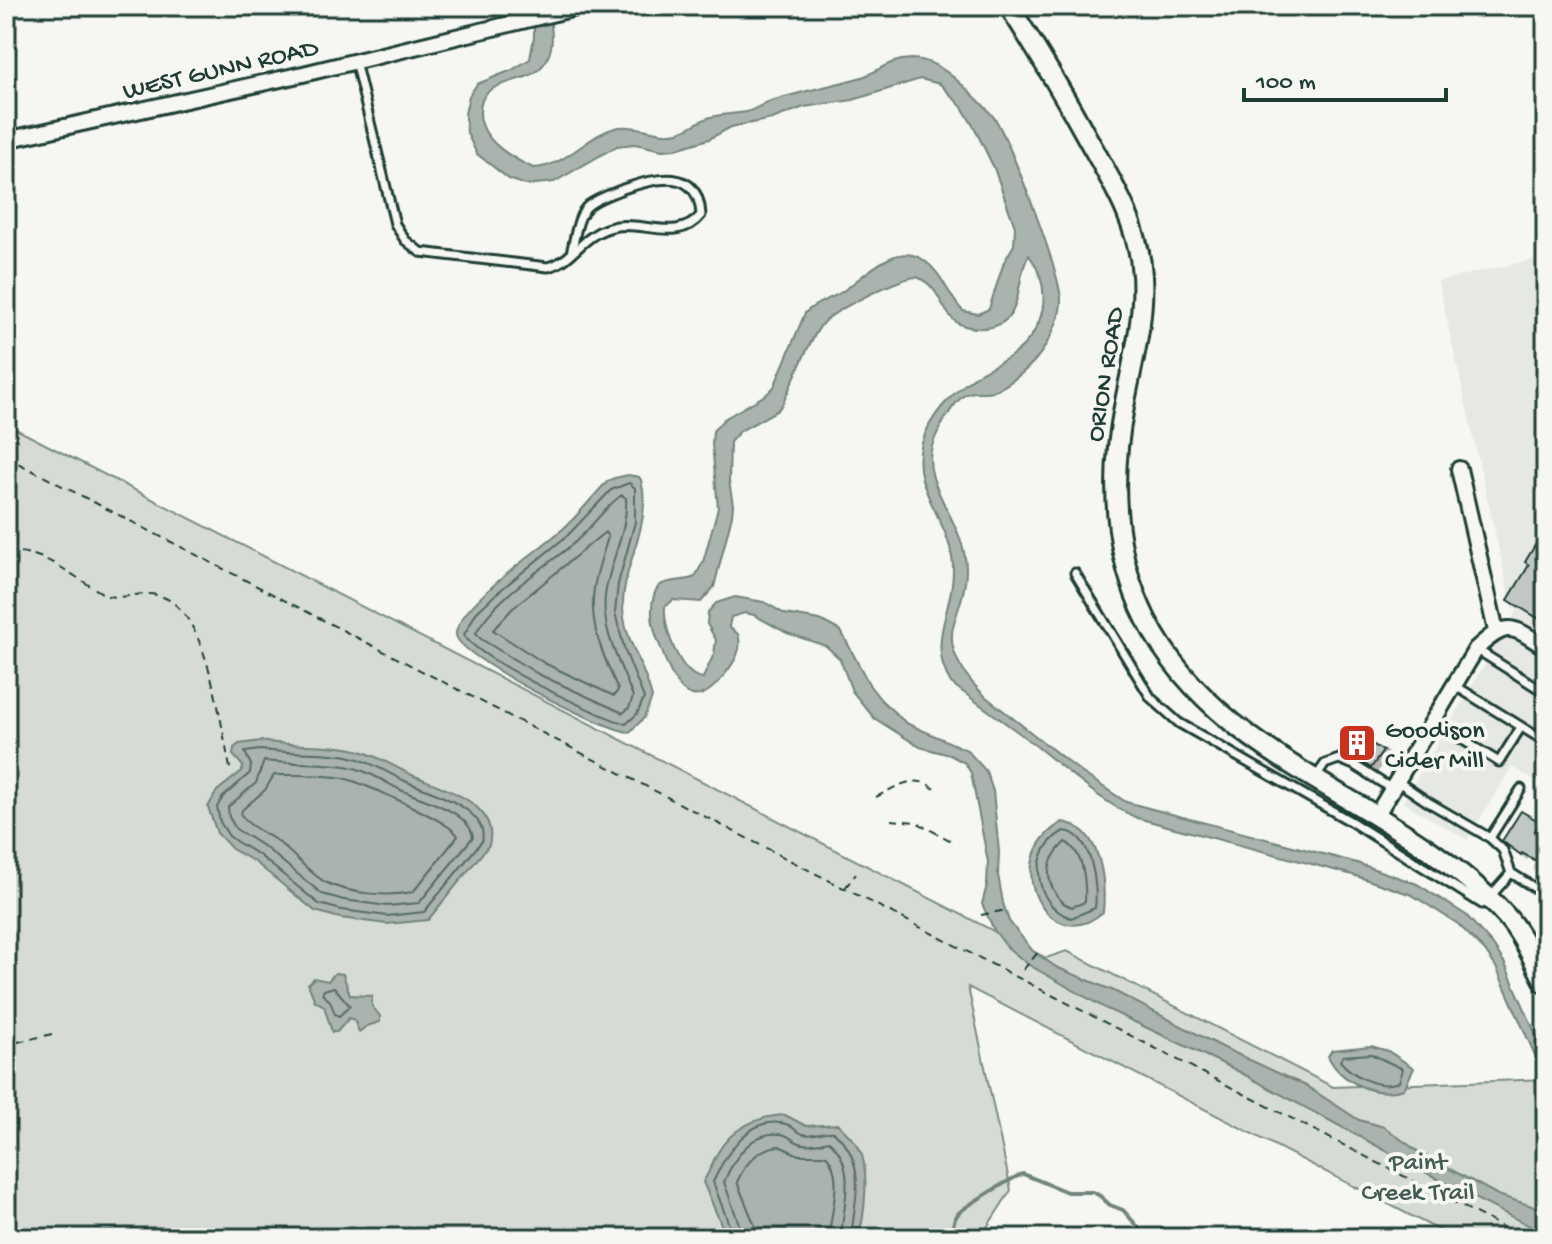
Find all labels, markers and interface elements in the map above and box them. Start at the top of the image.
street label: WEST GUNN ROAD [120,34,322,109]
scale bar [1244,52,1446,102]
text: 100 m [1255,69,1316,98]
street label: ORION ROAD [1082,305,1133,444]
place label: Goodison Cider Mill [1385,717,1485,778]
building icon: Goodison Cider Mill [1336,722,1378,764]
park label: Paint Creek Trail [1362,1149,1474,1210]

